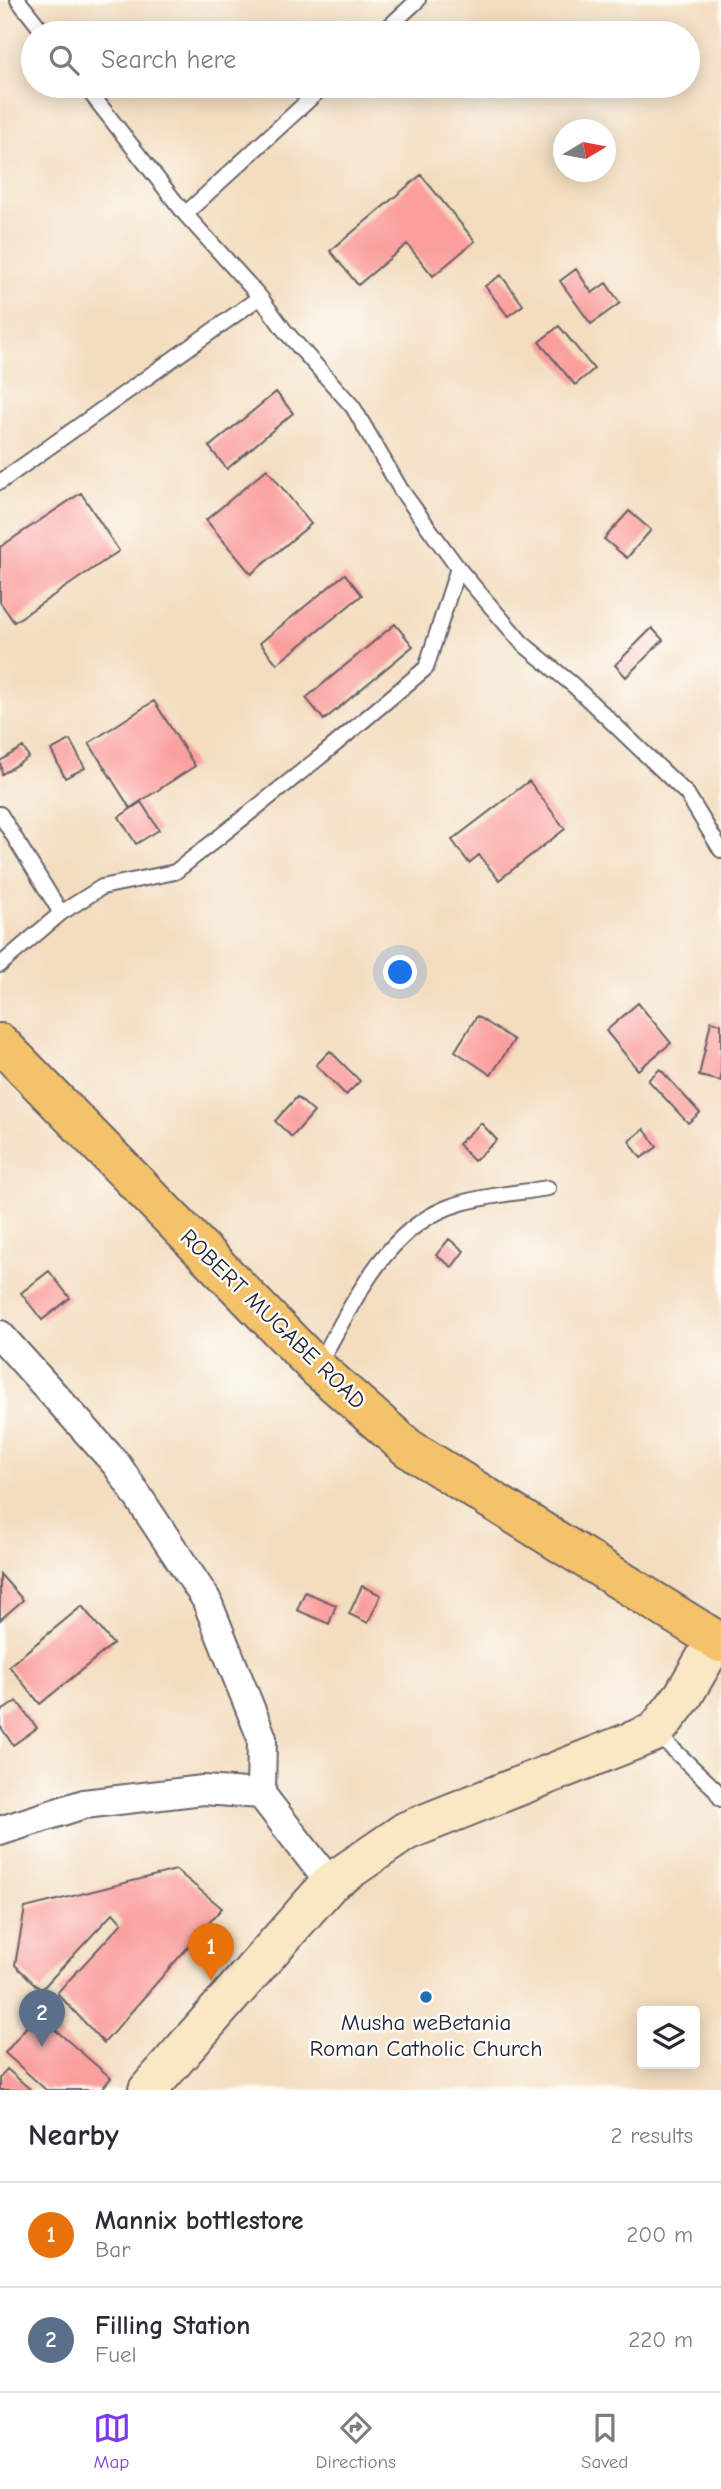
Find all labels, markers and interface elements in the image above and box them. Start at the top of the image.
search box [21,21,700,98]
icon: search [45,41,83,79]
text: Search here [101,45,236,75]
north arrow [553,119,616,182]
your location [383,955,417,989]
street label: ROBERT MUGABE ROAD [175,1223,371,1415]
pin: 1 [188,1923,234,1981]
pin: 2 [19,1989,65,2047]
marker: Musha weBetania Roman Catholic Church [418,1989,434,2005]
map controls [637,2006,700,2069]
button: layers [637,2006,700,2069]
place label: Musha weBetania Roman Catholic Church [309,2009,543,2062]
text: Nearby [28,2118,119,2153]
text: 2 results [611,2122,693,2149]
text: Mannix bottlestore [95,2206,304,2236]
text: 1 [46,2221,56,2248]
text: 200 m [626,2221,693,2248]
text: Bar [95,2236,130,2263]
text: Filling Station [95,2311,250,2341]
text: 2 [45,2326,57,2353]
text: 220 m [628,2326,693,2353]
text: Fuel [95,2341,137,2368]
tab: Map [93,2409,131,2473]
tab: Directions [316,2409,396,2473]
tab: Saved [581,2409,628,2473]

